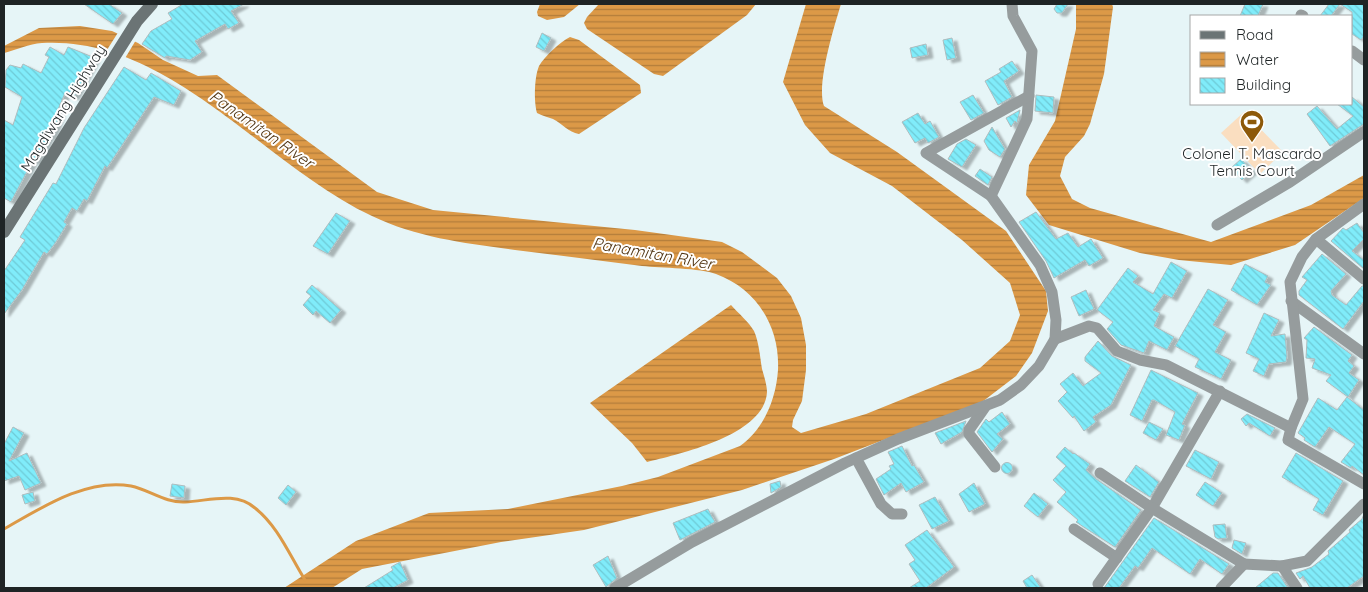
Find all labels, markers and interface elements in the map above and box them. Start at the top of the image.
legend [1190,15,1353,105]
text: Road [1236,25,1273,44]
street label: Magdiwang Highway [16,41,110,175]
text: Water [1236,50,1279,69]
text: Building [1236,75,1291,94]
water label: Panamitan River [206,86,319,173]
sports icon: Colonel T. Mascardo Tennis Court [1239,109,1265,143]
place label: Colonel T. Mascardo Tennis Court [1182,144,1322,180]
water label: Panamitan River [591,233,717,274]

